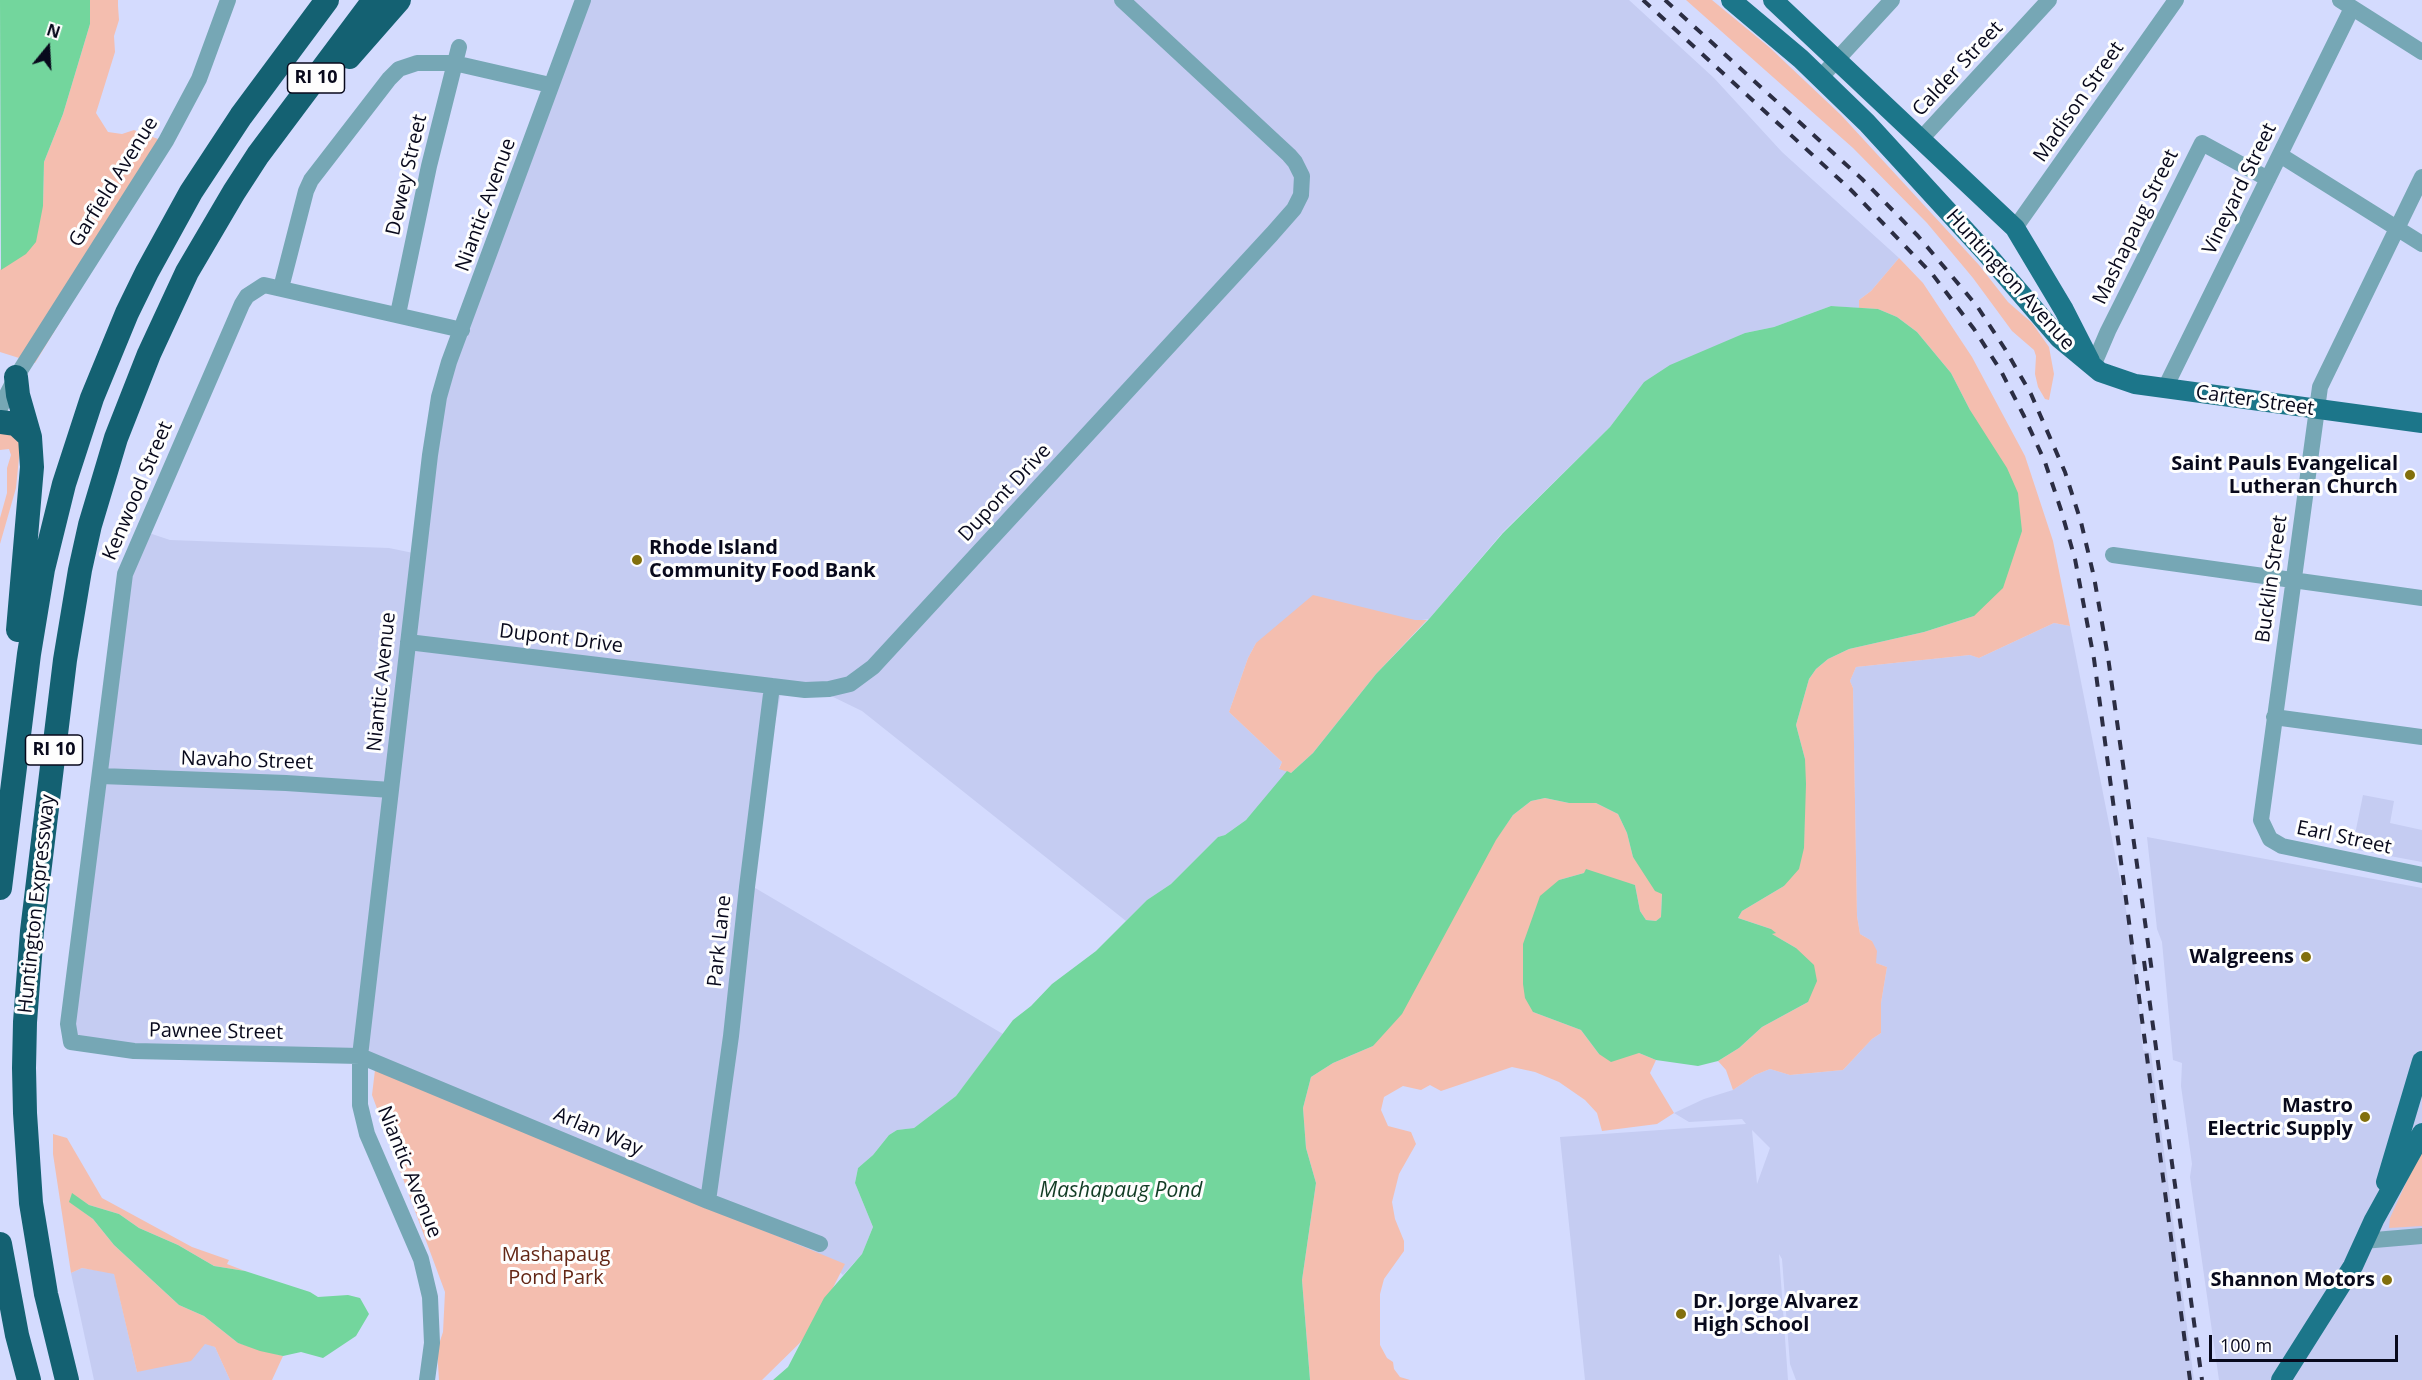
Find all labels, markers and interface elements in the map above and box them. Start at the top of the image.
street label: Calder Street [1908,16,2008,122]
north arrow [18,18,78,78]
text: N [44,18,63,43]
street label: Madison Street [2029,37,2129,167]
road number: RI 10 [288,63,344,93]
street label: Garfield Avenue [64,112,164,252]
street label: Dewey Street [381,112,433,238]
street label: Vineyard Street [2198,119,2282,259]
street label: Niantic Avenue [451,135,521,275]
street label: Mashapaug Street [2088,146,2184,308]
street label: Huntington Avenue [1941,205,2079,355]
street label: Carter Street [2194,381,2316,421]
street label: Kenwood Street [98,418,178,564]
street label: Dupont Drive [954,439,1056,547]
place label: Saint Pauls Evangelical Lutheran Church [2171,452,2398,499]
marker: Saint Pauls Evangelical Lutheran Church [2403,468,2417,482]
street label: Bucklin Street [2251,514,2293,644]
place label: Rhode Island Community Food Bank [649,536,876,583]
marker: Rhode Island Community Food Bank [630,553,644,567]
street label: Niantic Avenue [363,611,401,753]
street label: Dupont Drive [498,619,624,659]
road number: RI 10 [26,735,82,765]
street label: Navaho Street [180,747,314,775]
street label: Huntington Expressway [14,793,60,1015]
street label: Earl Street [2294,816,2394,860]
street label: Park Lane [703,894,737,988]
place label: Walgreens [2189,945,2294,969]
marker: Walgreens [2299,950,2313,964]
street label: Pawnee Street [149,1019,283,1045]
place label: Mastro Electric Supply [2207,1094,2353,1141]
street label: Niantic Avenue [372,1103,446,1241]
street label: Arlan Way [550,1103,646,1161]
marker: Mastro Electric Supply [2358,1110,2372,1124]
water label: Mashapaug Pond [1040,1178,1202,1204]
park label: Mashapaug Pond Park [502,1243,610,1290]
place label: Shannon Motors [2210,1268,2375,1292]
marker: Shannon Motors [2380,1273,2394,1287]
place label: Dr. Jorge Alvarez High School [1693,1290,1858,1337]
marker: Dr. Jorge Alvarez High School [1674,1307,1688,1321]
scale bar [2212,1323,2401,1361]
text: 100 m [2220,1333,2272,1357]

